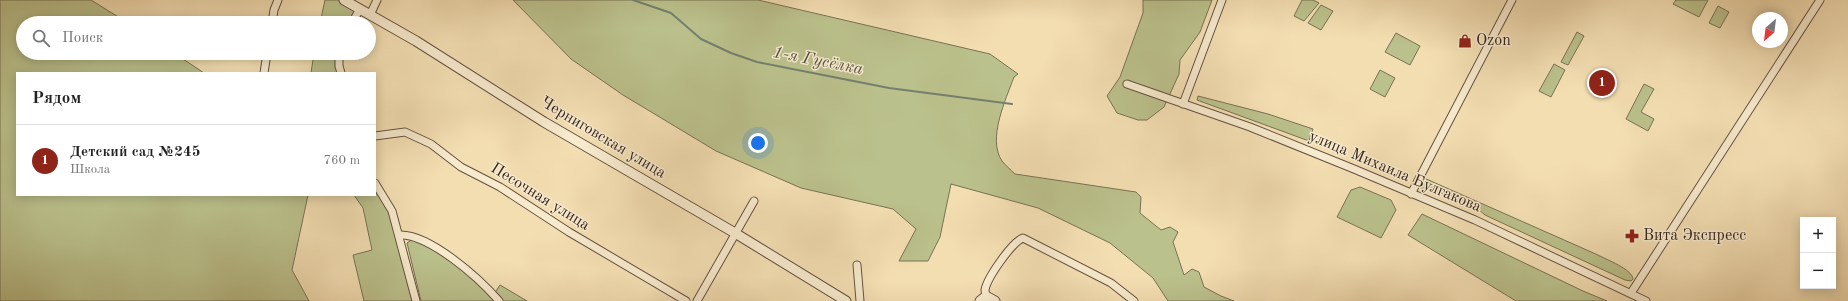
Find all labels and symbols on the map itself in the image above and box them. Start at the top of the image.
north arrow [1752,12,1788,48]
shop icon: Ozon [1457,33,1473,49]
place label: Ozon [1476,33,1511,49]
water label: 1-я Гусёлка [771,44,865,78]
pin: 1 [1589,68,1615,98]
street label: Черниговская улица [538,94,669,182]
street label: улица Михаила Булгакова [1306,128,1484,216]
your location [748,133,768,153]
street label: Песочная улица [488,160,592,234]
pharmacy icon: Вита Экспресс [1624,228,1640,244]
place label: Вита Экспресс [1643,228,1746,244]

